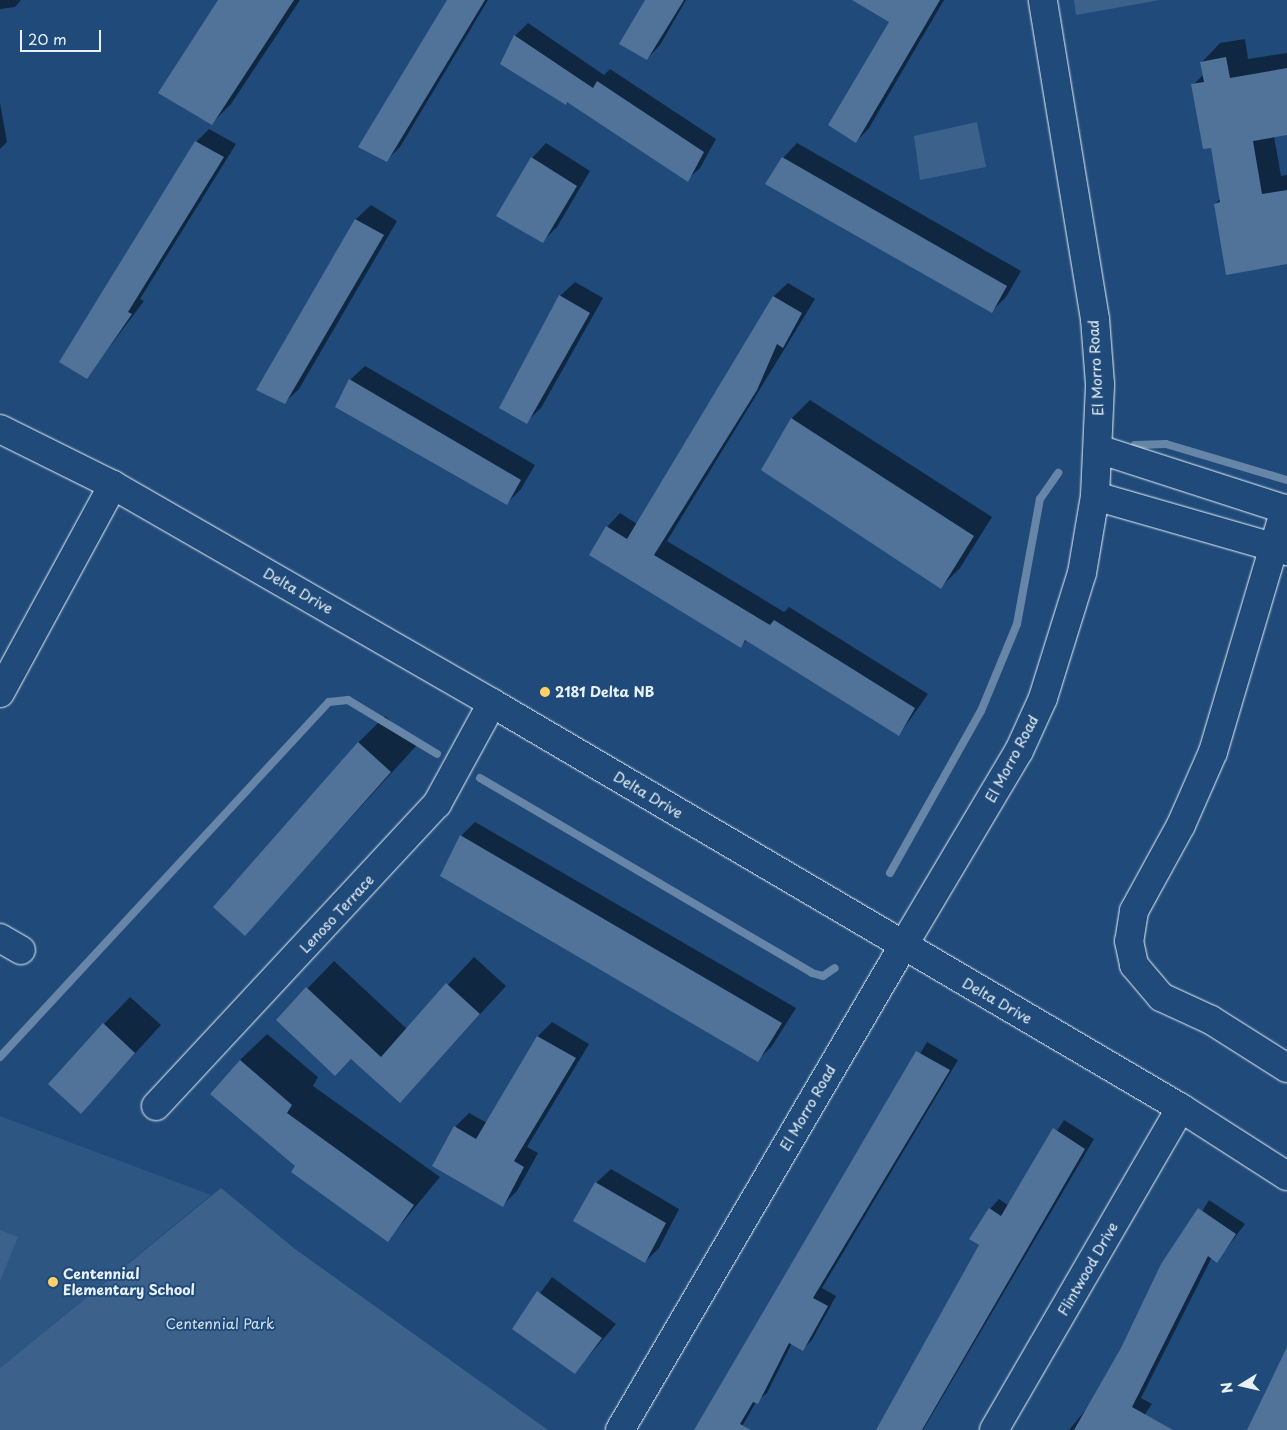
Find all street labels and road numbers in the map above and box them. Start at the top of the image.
street label: El Morro Road [1085,319,1107,417]
street label: Delta Drive [260,564,336,618]
street label: El Morro Road [982,712,1042,806]
street label: Delta Drive [611,768,685,822]
street label: Lenoso Terrace [296,871,378,957]
street label: Delta Drive [959,974,1035,1028]
street label: El Morro Road [777,1062,839,1154]
street label: Flintwood Drive [1055,1219,1121,1319]

